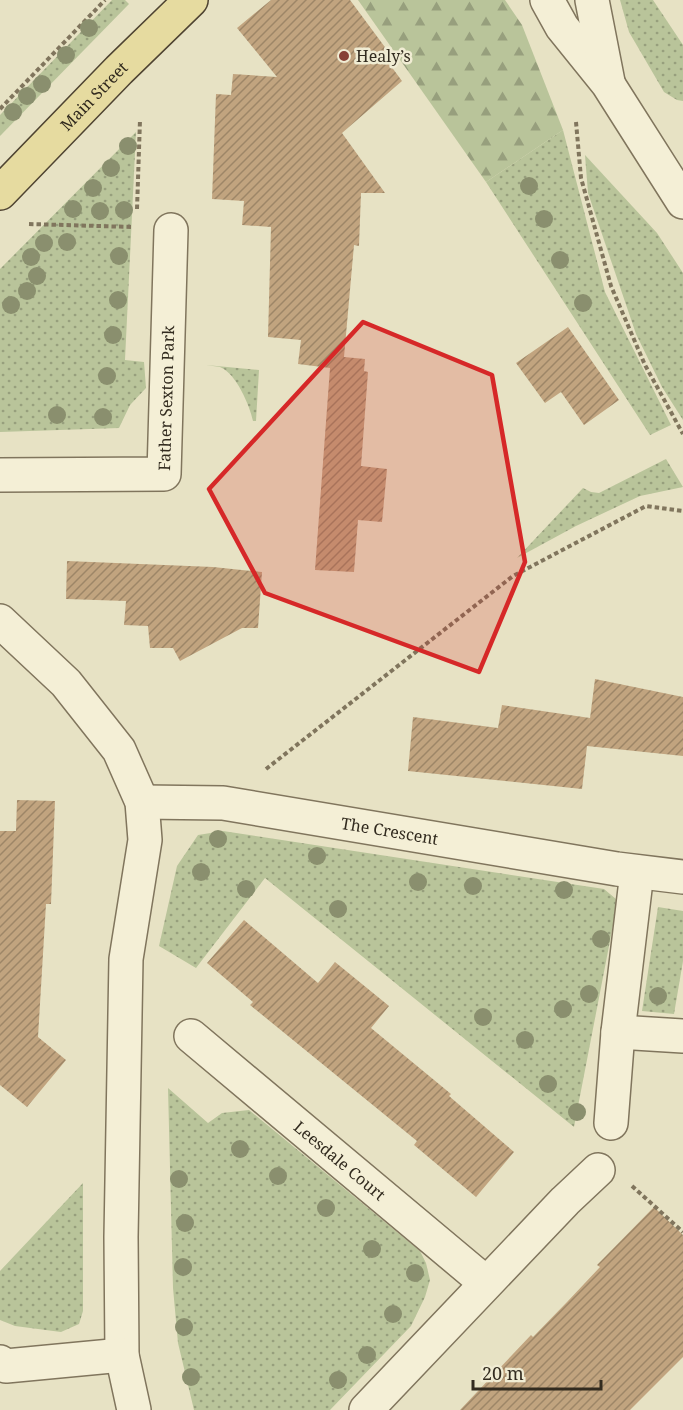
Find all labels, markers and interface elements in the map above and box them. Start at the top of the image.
place label: Healy’s [356,45,411,67]
marker: Healy’s [337,49,351,63]
street label: Main Street [55,56,133,135]
street label: Father Sexton Park [153,324,179,471]
street label: The Crescent [339,812,440,850]
street label: Leesdale Court [289,1116,391,1206]
scale bar [473,1353,600,1391]
text: 20 m [482,1361,524,1385]

